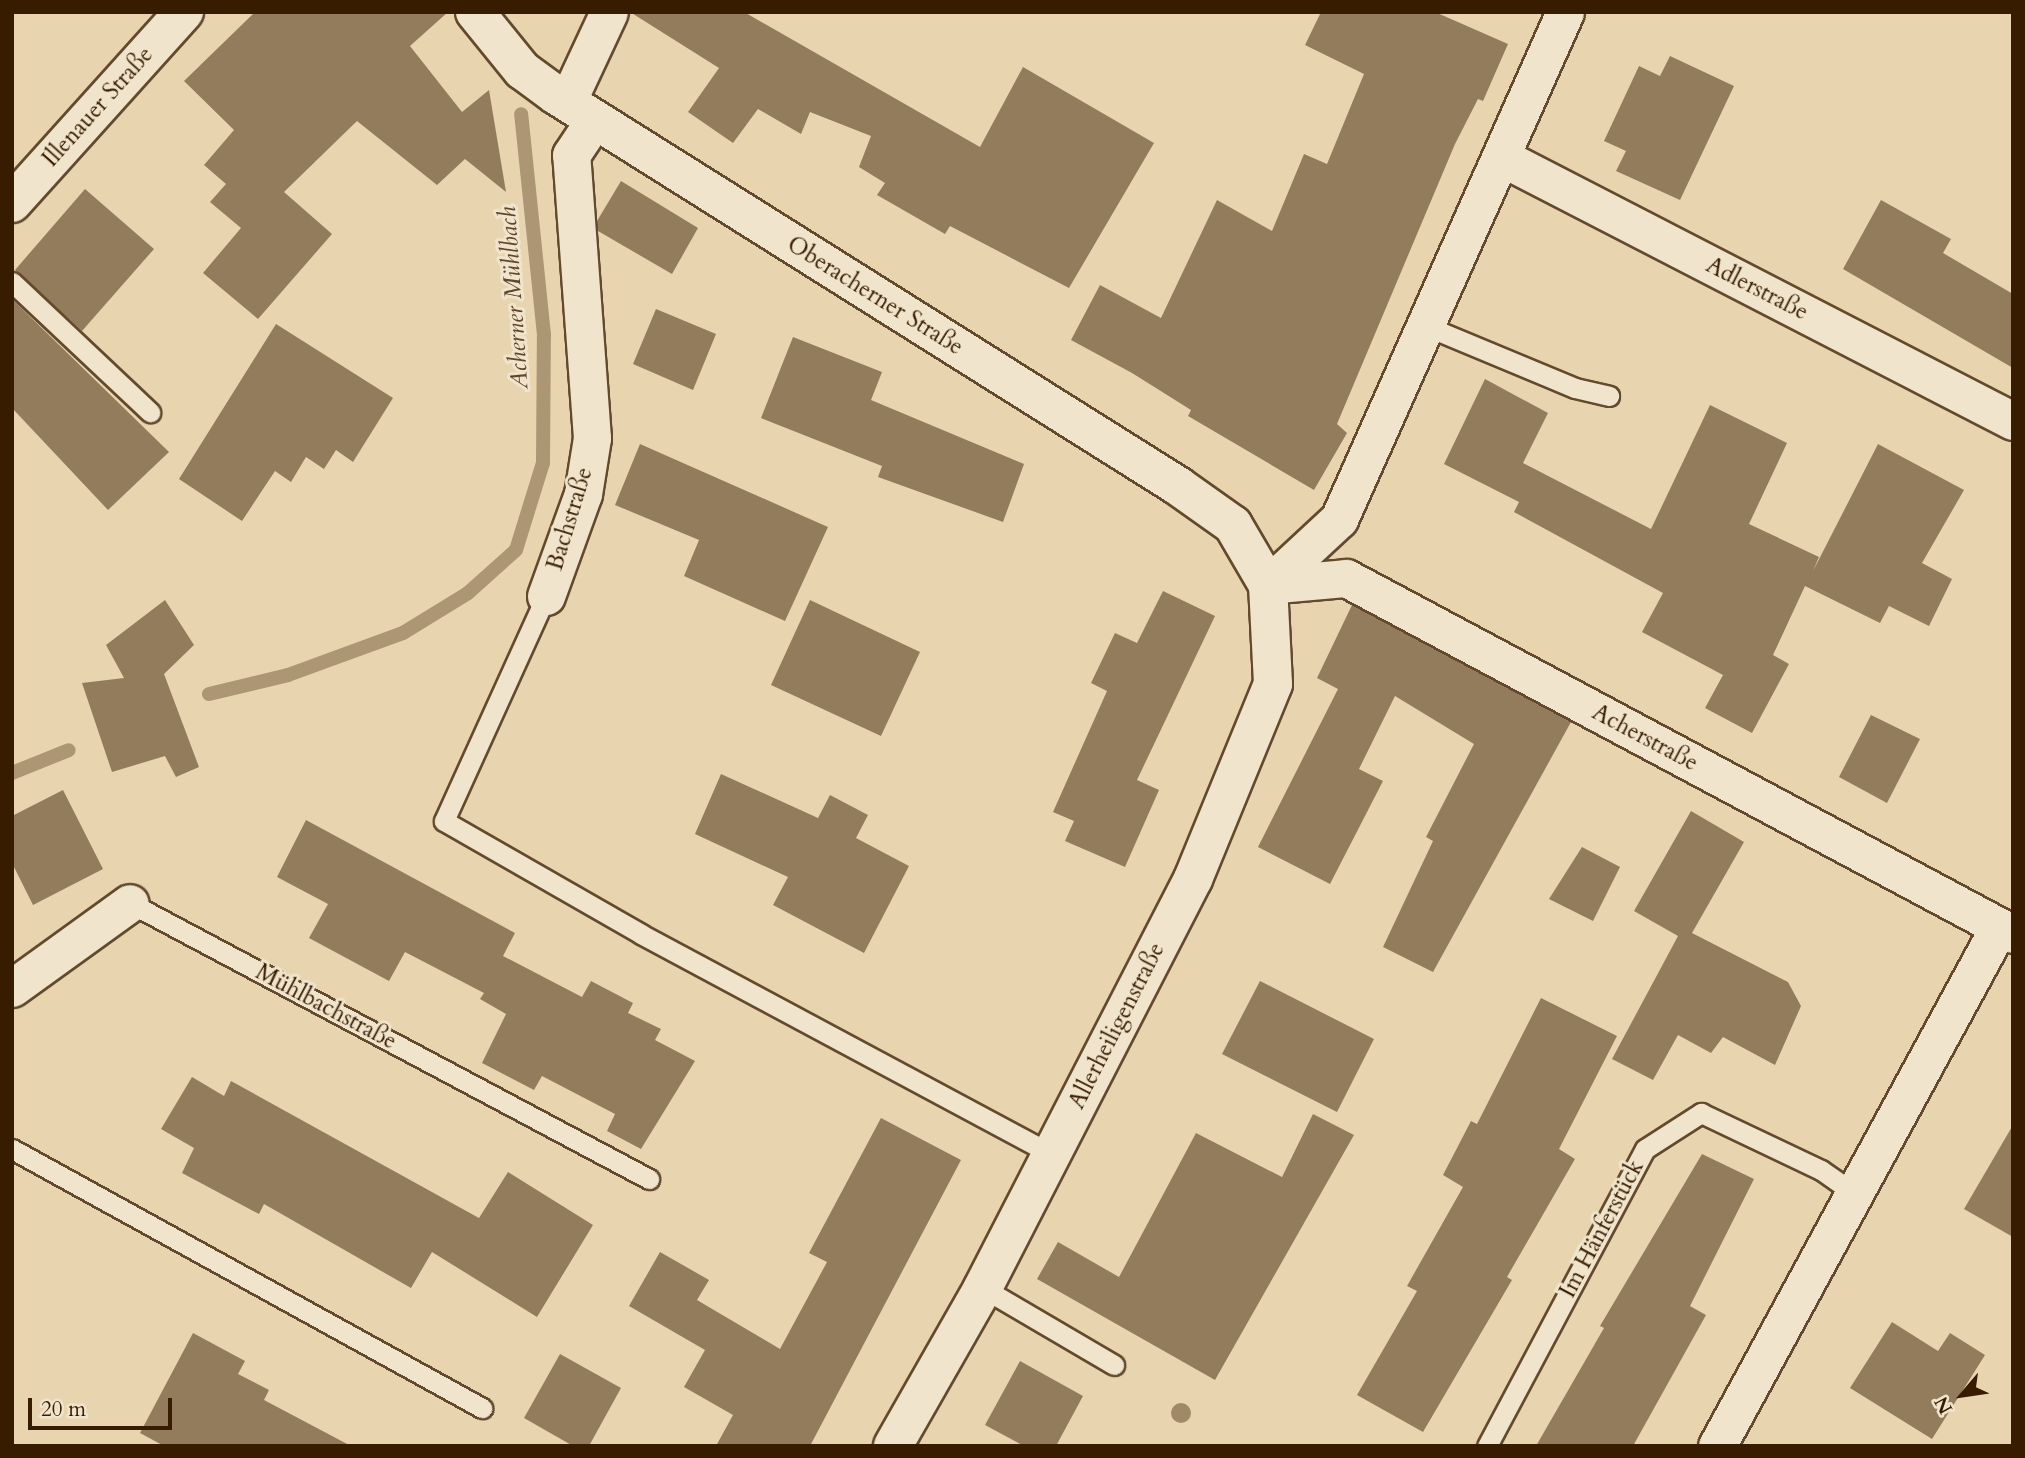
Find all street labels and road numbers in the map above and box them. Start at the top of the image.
street label: Illenauer Straße [37,41,159,173]
street label: Oberacherner Straße [782,231,968,361]
street label: Adlerstraße [1701,252,1813,326]
street label: Bachstraße [541,464,599,574]
street label: Acherstraße [1587,699,1703,777]
street label: Allerheiligenstraße [1063,938,1171,1114]
street label: Mühlbachstraße [251,958,401,1056]
street label: Im Hänferstück [1554,1155,1650,1303]

